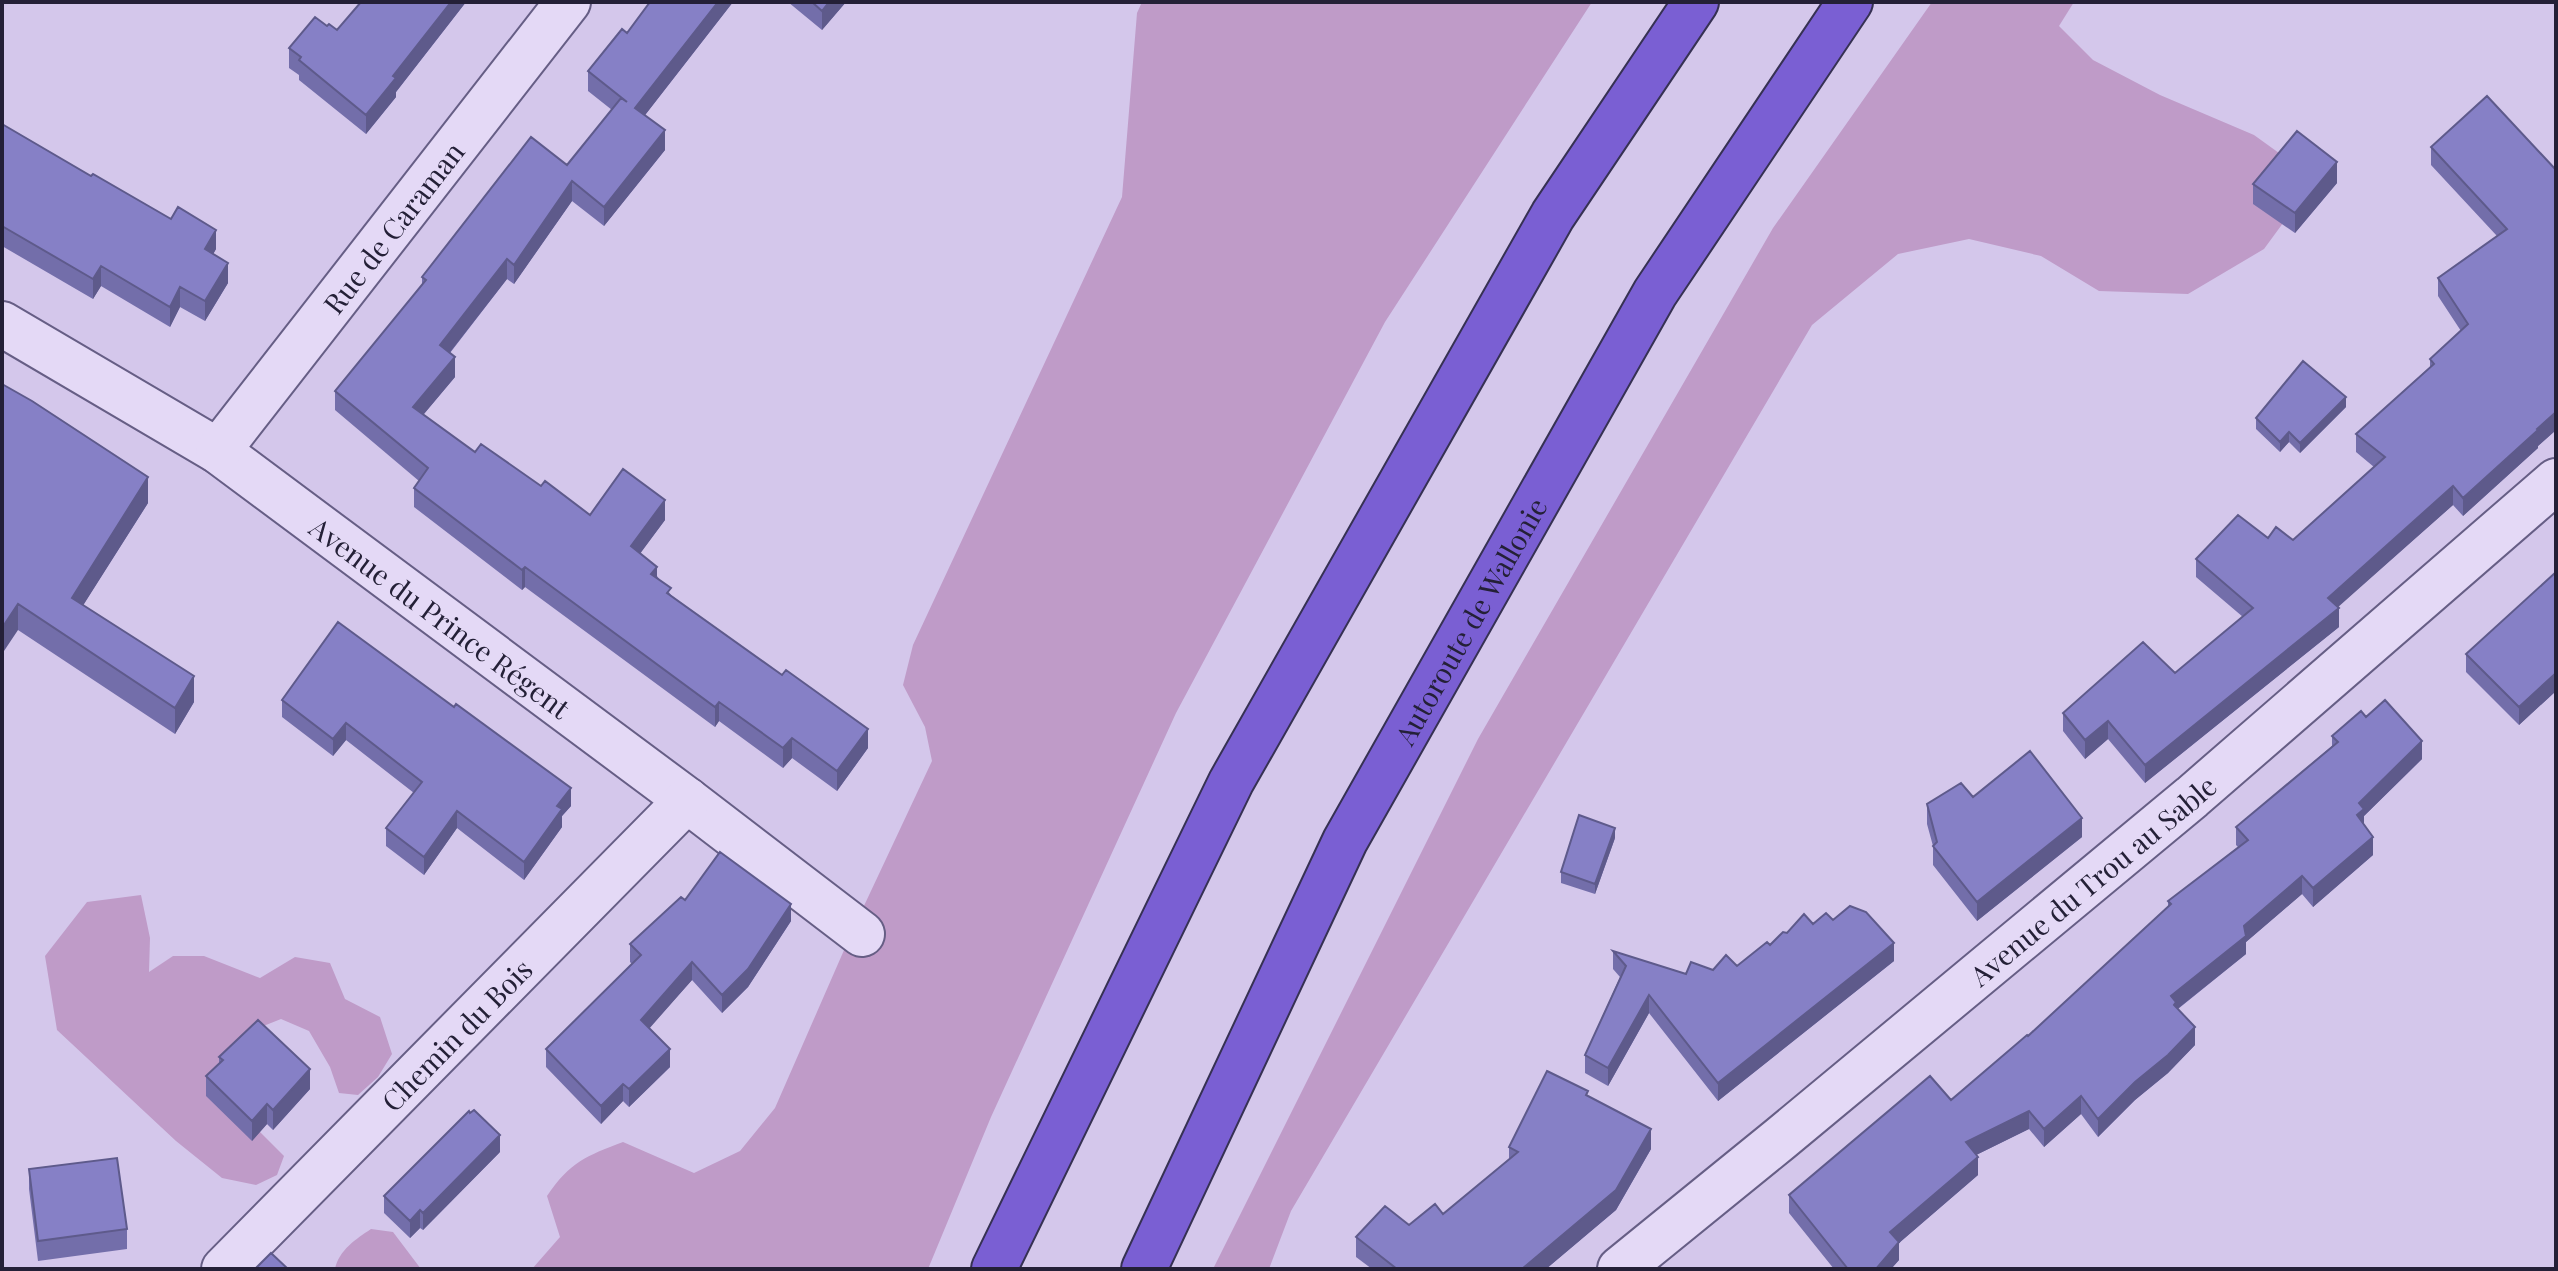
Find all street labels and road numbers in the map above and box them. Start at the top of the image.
street label: Rue de Caraman [314,133,471,320]
street label: Autoroute de Wallonie [1385,491,1554,751]
street label: Avenue du Prince Régent [302,507,579,726]
street label: Avenue du Trou au Sable [1960,766,2223,994]
street label: Chemin du Bois [372,950,539,1118]

